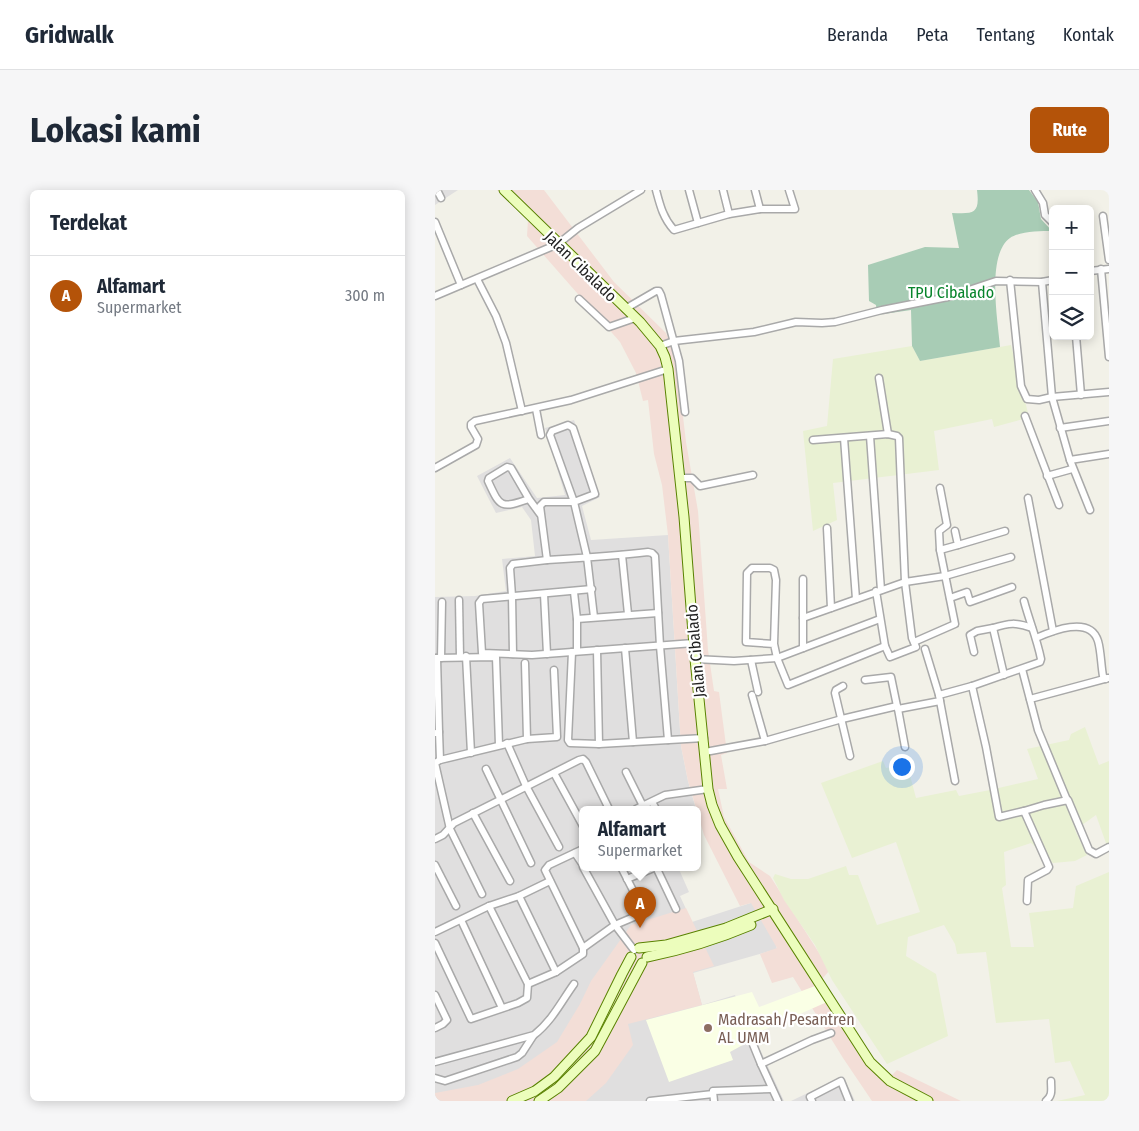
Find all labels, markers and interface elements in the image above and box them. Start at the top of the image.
text: Gridwalk [25,21,114,49]
text: Beranda [827,24,888,46]
text: Peta [916,24,949,46]
text: Tentang [977,24,1035,46]
text: Kontak [1063,24,1114,46]
button: Rute [1030,107,1109,153]
text: Lokasi kami [30,109,201,151]
map controls [1049,205,1094,340]
button: + [1049,205,1094,250]
text: Terdekat [50,210,127,236]
street label: Jalan Cibalado [540,227,621,306]
button: − [1049,250,1094,295]
text: Alfamart [97,275,165,298]
park label: TPU Cibalado [908,283,994,302]
text: A [62,286,70,305]
text: 300 m [345,286,385,305]
button: layers [1049,295,1094,340]
text: Supermarket [97,298,181,317]
street label: Jalan Cibalado [682,604,709,698]
your location [889,754,915,780]
popup [579,806,701,871]
text: Alfamart [598,818,666,841]
text: Supermarket [598,841,682,860]
pin: A [624,887,656,928]
place label: Madrasah/Pesantren AL UMM [718,1010,855,1047]
marker: Madrasah/Pesantren AL UMM [702,1022,714,1034]

